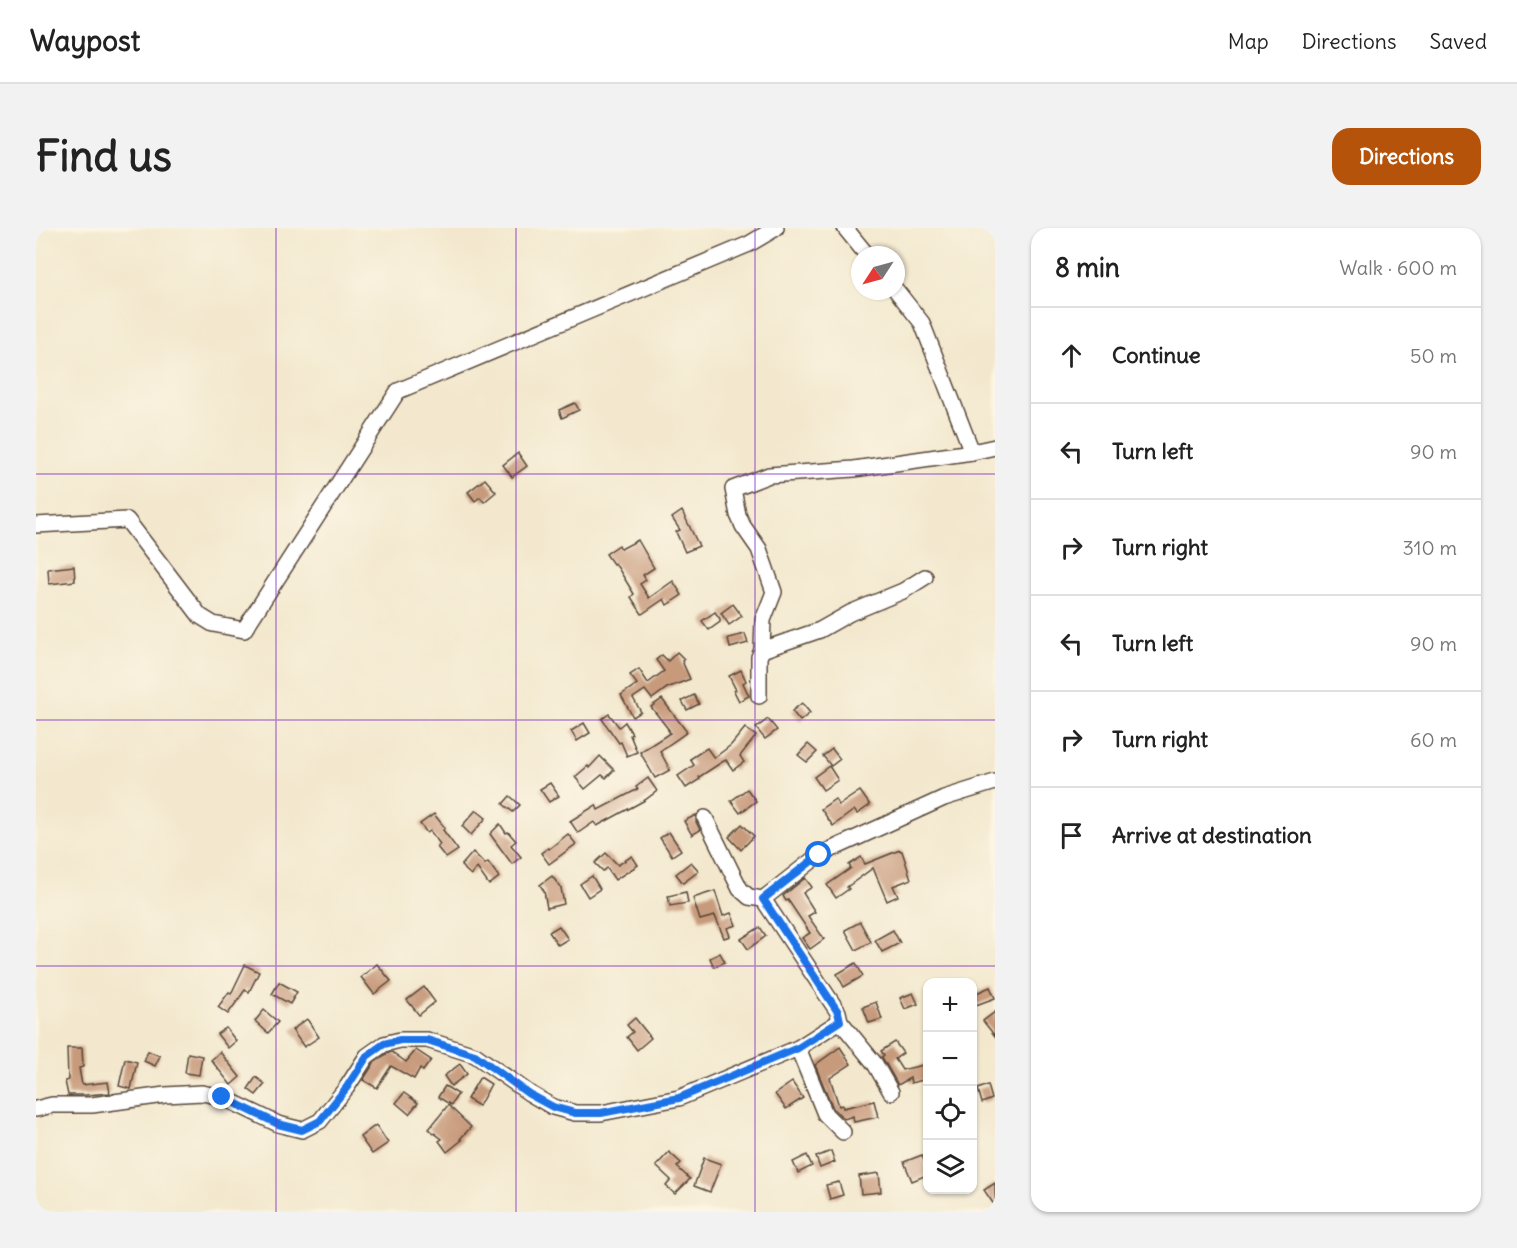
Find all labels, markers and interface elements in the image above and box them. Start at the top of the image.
text: Waypost [30,23,140,59]
text: Map [1228,28,1269,55]
text: Directions [1302,28,1396,55]
text: Saved [1429,28,1487,55]
button: Directions [1332,128,1481,185]
text: Find us [36,130,172,182]
north arrow [851,246,905,300]
text: 8 min [1055,251,1120,284]
text: Walk · 600 m [1339,255,1457,280]
icon: ahead [1055,339,1088,372]
text: Continue [1112,341,1201,369]
text: 50 m [1410,343,1457,368]
icon: left [1055,435,1088,468]
text: Turn left [1112,437,1193,465]
text: 90 m [1410,439,1457,464]
icon: right [1055,531,1088,564]
text: Turn right [1112,533,1208,561]
text: 310 m [1402,535,1457,560]
icon: left [1055,627,1088,660]
text: Turn left [1112,629,1193,657]
text: 90 m [1410,631,1457,656]
icon: right [1055,723,1088,756]
text: Turn right [1112,725,1208,753]
text: 60 m [1410,727,1457,752]
icon: arrive [1055,819,1088,852]
text: Arrive at destination [1112,821,1312,849]
route start [805,841,831,867]
map controls [923,978,977,1194]
button: + [923,978,977,1032]
button: − [923,1032,977,1086]
route end [208,1083,234,1109]
button: locate [923,1086,977,1140]
button: layers [923,1140,977,1194]

